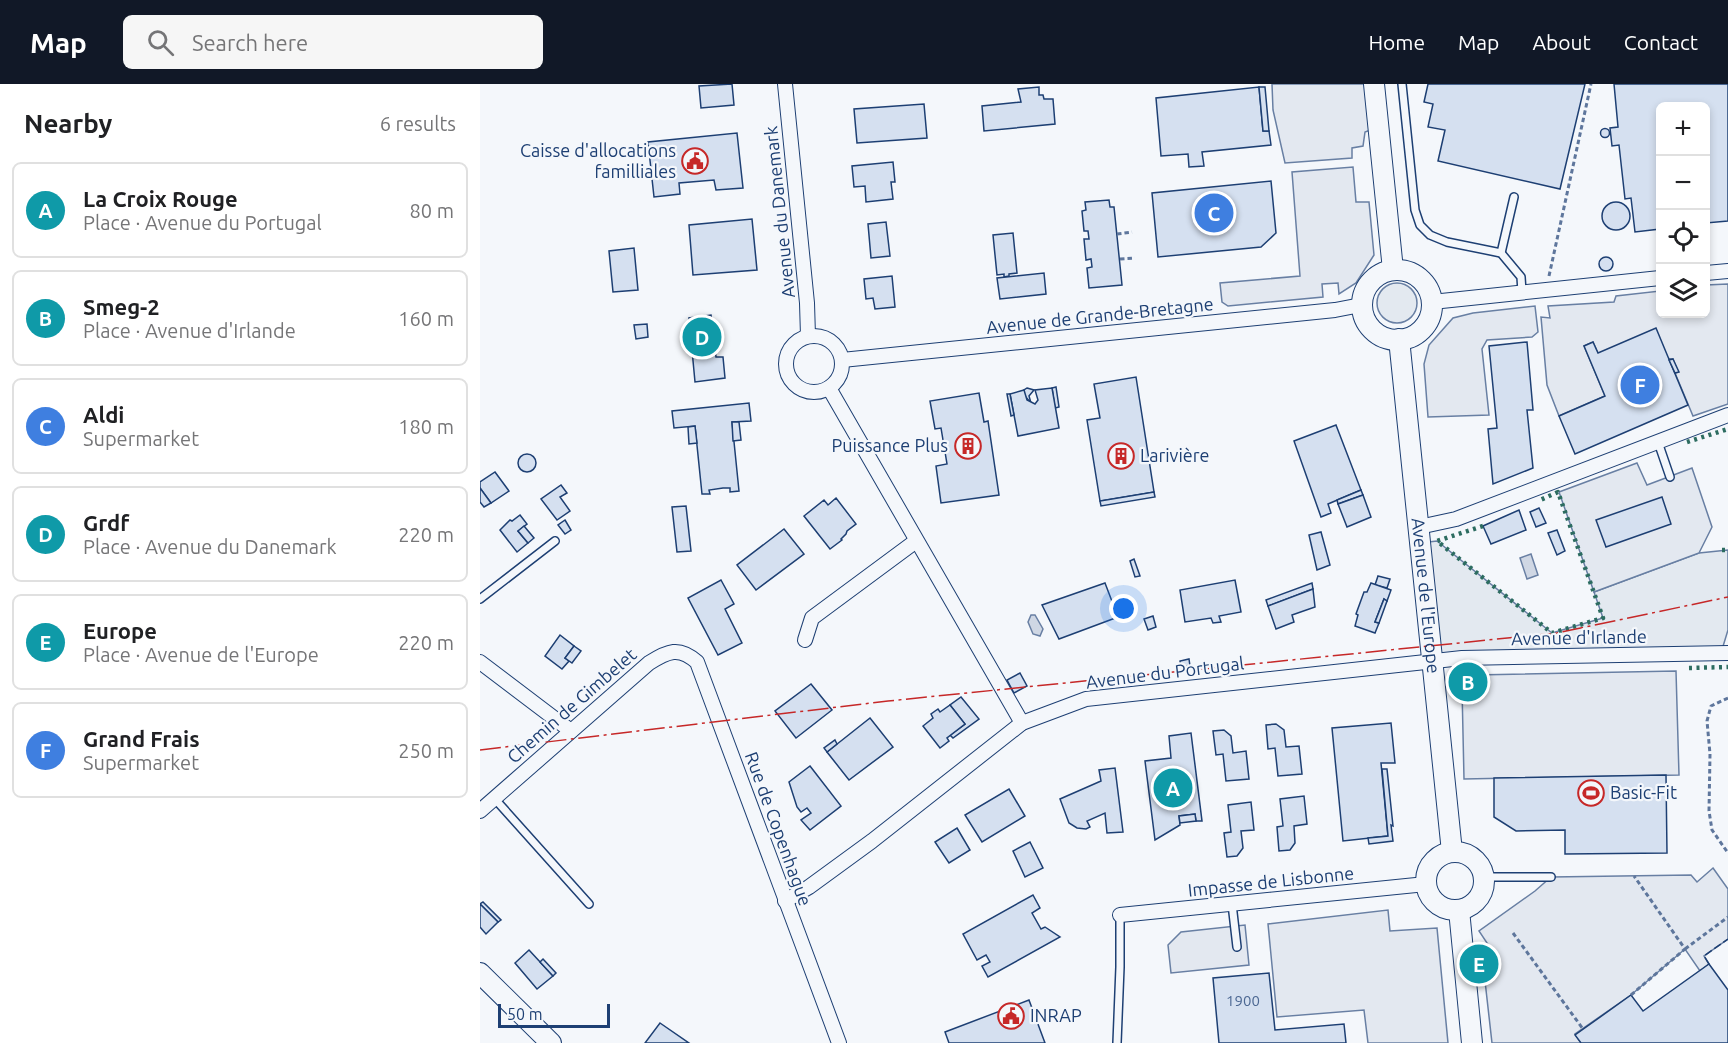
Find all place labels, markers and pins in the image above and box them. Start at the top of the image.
place label: Caisse d'allocations familliales [520,140,676,181]
public building icon: Caisse d'allocations familliales [680,146,710,176]
pin: C [1194,190,1234,236]
pin: D [682,314,722,360]
pin: F [1620,362,1660,408]
building icon: Puissance Plus [953,431,983,461]
place label: Puissance Plus [831,435,948,455]
building icon: Larivière [1106,441,1136,471]
place label: Larivière [1140,445,1209,465]
pin: B [1448,660,1488,704]
pin: A [1154,766,1192,810]
sports icon: Basic-Fit [1576,778,1606,808]
place label: Basic-Fit [1610,782,1677,802]
pin: E [1460,942,1498,986]
public building icon: INRAP [996,1001,1026,1031]
place label: INRAP [1030,1005,1082,1025]

